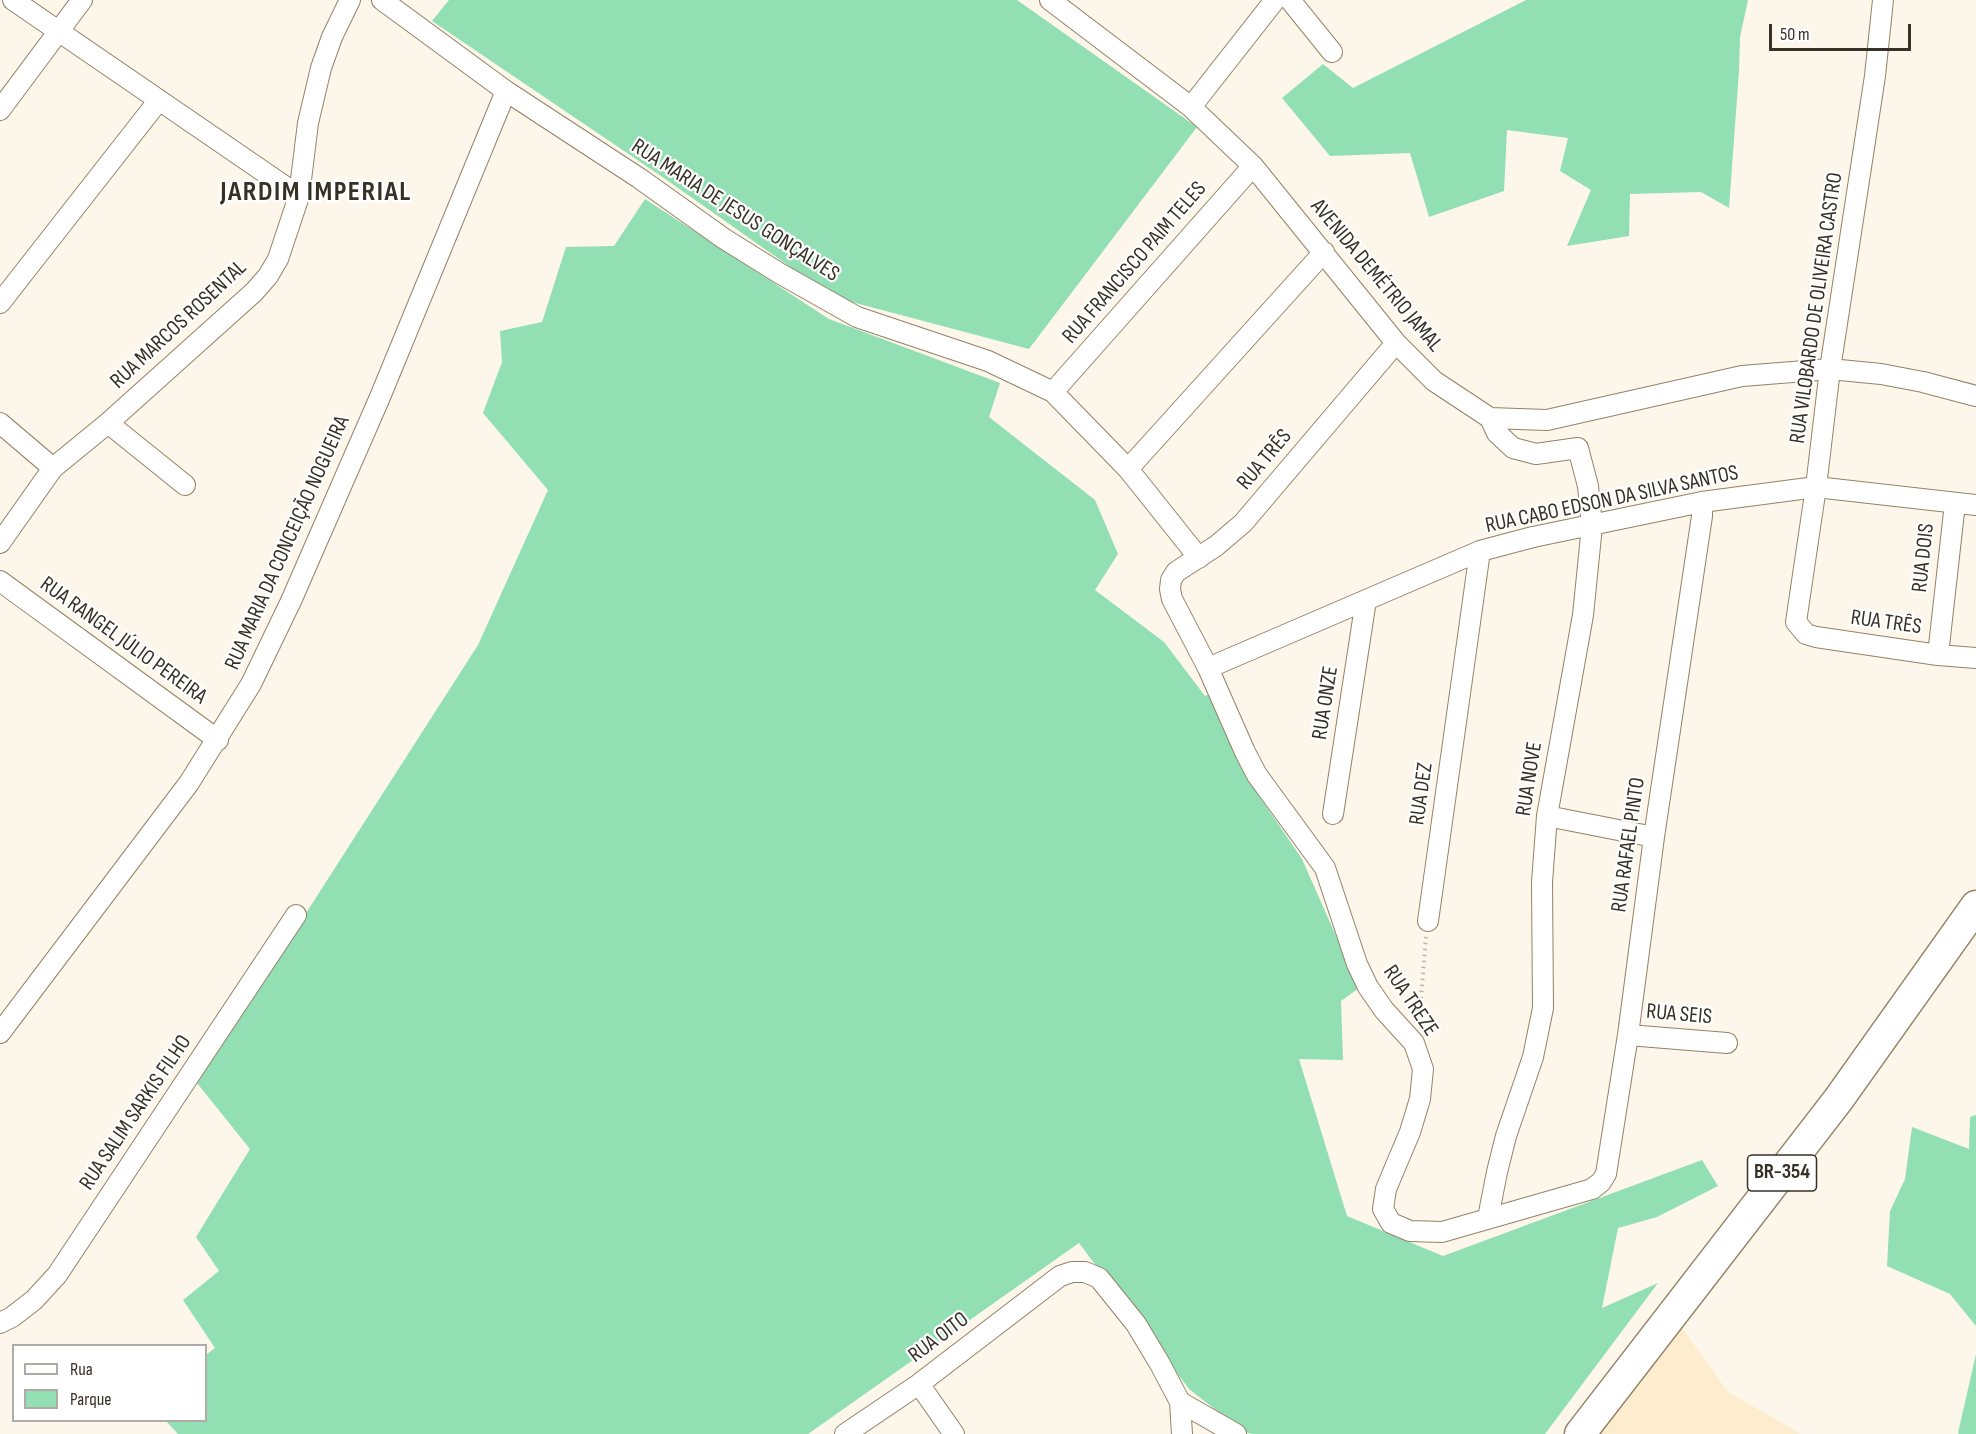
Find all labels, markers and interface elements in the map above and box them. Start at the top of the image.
scale bar [1772,12,1914,50]
text: 50 m [1780,24,1810,45]
street label: RUA MARIA DE JESUS GONÇALVES [626,134,844,288]
street label: RUA VILOBARDO DE OLIVEIRA CASTRO [1785,171,1849,445]
district label: JARDIM IMPERIAL [220,176,412,210]
street label: RUA FRANCISCO PAIM TELES [1057,177,1213,349]
street label: AVENIDA DEMÉTRIO JAMAL [1304,194,1448,358]
street label: RUA MARCOS ROSENTAL [106,255,252,395]
street label: RUA MARIA DA CONCEIÇÃO NOGUEIRA [220,412,356,674]
street label: RUA TRÊS [1232,424,1298,496]
street label: RUA CABO EDSON DA SILVA SANTOS [1483,460,1741,540]
street label: RUA DOIS [1907,522,1941,594]
street label: RUA RANGEL JÚLIO PEREIRA [34,572,212,710]
street label: RUA TRÊS [1849,605,1923,641]
street label: RUA ONZE [1307,664,1345,742]
street label: RUA NOVE [1511,740,1549,818]
street label: RUA DEZ [1405,761,1439,827]
street label: RUA RAFAEL PINTO [1606,776,1652,914]
street label: RUA TREZE [1377,960,1443,1042]
street label: RUA SEIS [1645,999,1713,1031]
street label: RUA SALIM SARKIS FILHO [74,1031,198,1195]
road number: BR-354 [1748,1155,1816,1191]
street label: RUA OITO [904,1307,974,1369]
legend [12,1344,207,1422]
text: Rua [70,1359,93,1380]
text: Parque [70,1389,111,1410]

